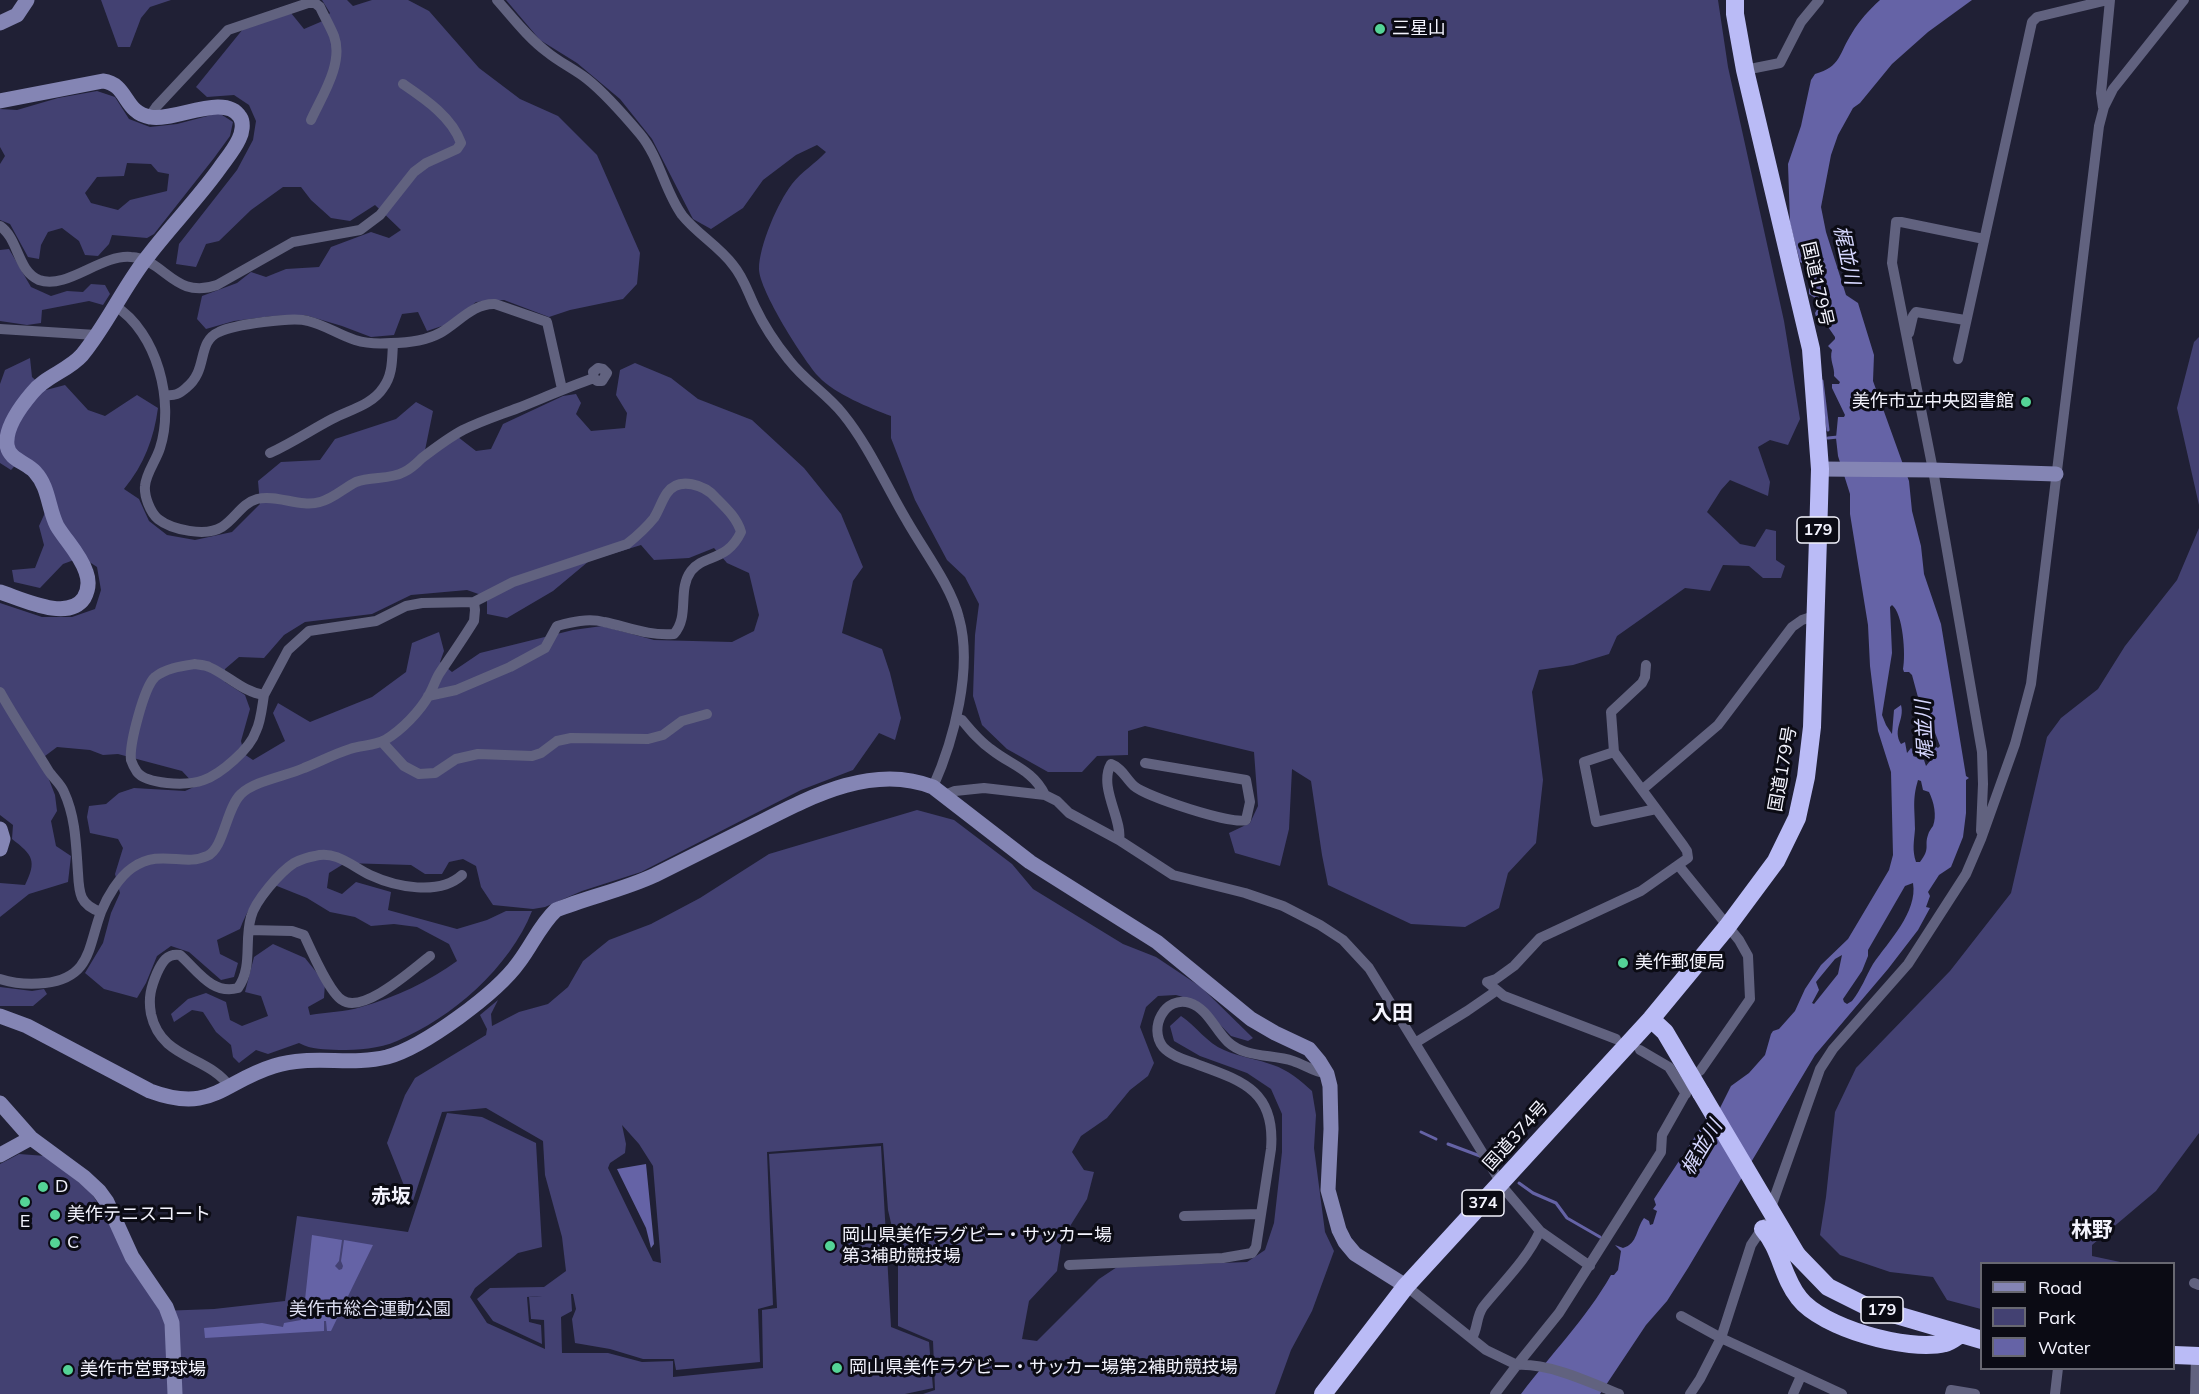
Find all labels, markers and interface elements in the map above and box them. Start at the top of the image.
place label: 三星山 [1392,18,1446,40]
marker: 三星山 [1373,22,1387,36]
water label: 梶並川 [1828,223,1864,287]
street label: 国道179号 [1797,239,1837,329]
place label: 美作市立中央図書館 [1852,391,2014,413]
marker: 美作市立中央図書館 [2019,395,2033,409]
road number: 179 [1797,517,1839,543]
water label: 梶並川 [1911,699,1939,761]
street label: 国道179号 [1765,725,1801,813]
place label: 美作郵便局 [1635,952,1725,974]
marker: 美作郵便局 [1616,956,1630,970]
district label: 入田 [1371,1001,1413,1027]
street label: 国道374号 [1479,1097,1553,1175]
water label: 梶並川 [1676,1116,1728,1180]
place label: D [55,1176,68,1198]
marker: D [36,1180,50,1194]
district label: 赤坂 [371,1185,411,1209]
road number: 374 [1462,1190,1504,1216]
marker: E [18,1195,32,1209]
place label: 美作テニスコート [67,1204,211,1226]
marker: 美作テニスコート [48,1208,62,1222]
place label: E [20,1211,30,1233]
district label: 林野 [2071,1218,2113,1244]
place label: 岡山県美作ラグビー・サッカー場 第3補助競技場 [842,1225,1112,1268]
place label: C [67,1232,79,1254]
marker: C [48,1236,62,1250]
marker: 岡山県美作ラグビー・サッカー場 第3補助競技場 [823,1239,837,1253]
legend [1980,1262,2175,1370]
text: Road [2038,1276,2082,1299]
road number: 179 [1861,1297,1903,1323]
park label: 美作市総合運動公園 [289,1299,451,1321]
text: Park [2038,1306,2076,1329]
text: Water [2038,1336,2090,1359]
place label: 岡山県美作ラグビー・サッカー場第2補助競技場 [849,1357,1238,1379]
place label: 美作市営野球場 [80,1359,206,1381]
marker: 岡山県美作ラグビー・サッカー場第2補助競技場 [830,1361,844,1375]
marker: 美作市営野球場 [61,1363,75,1377]

